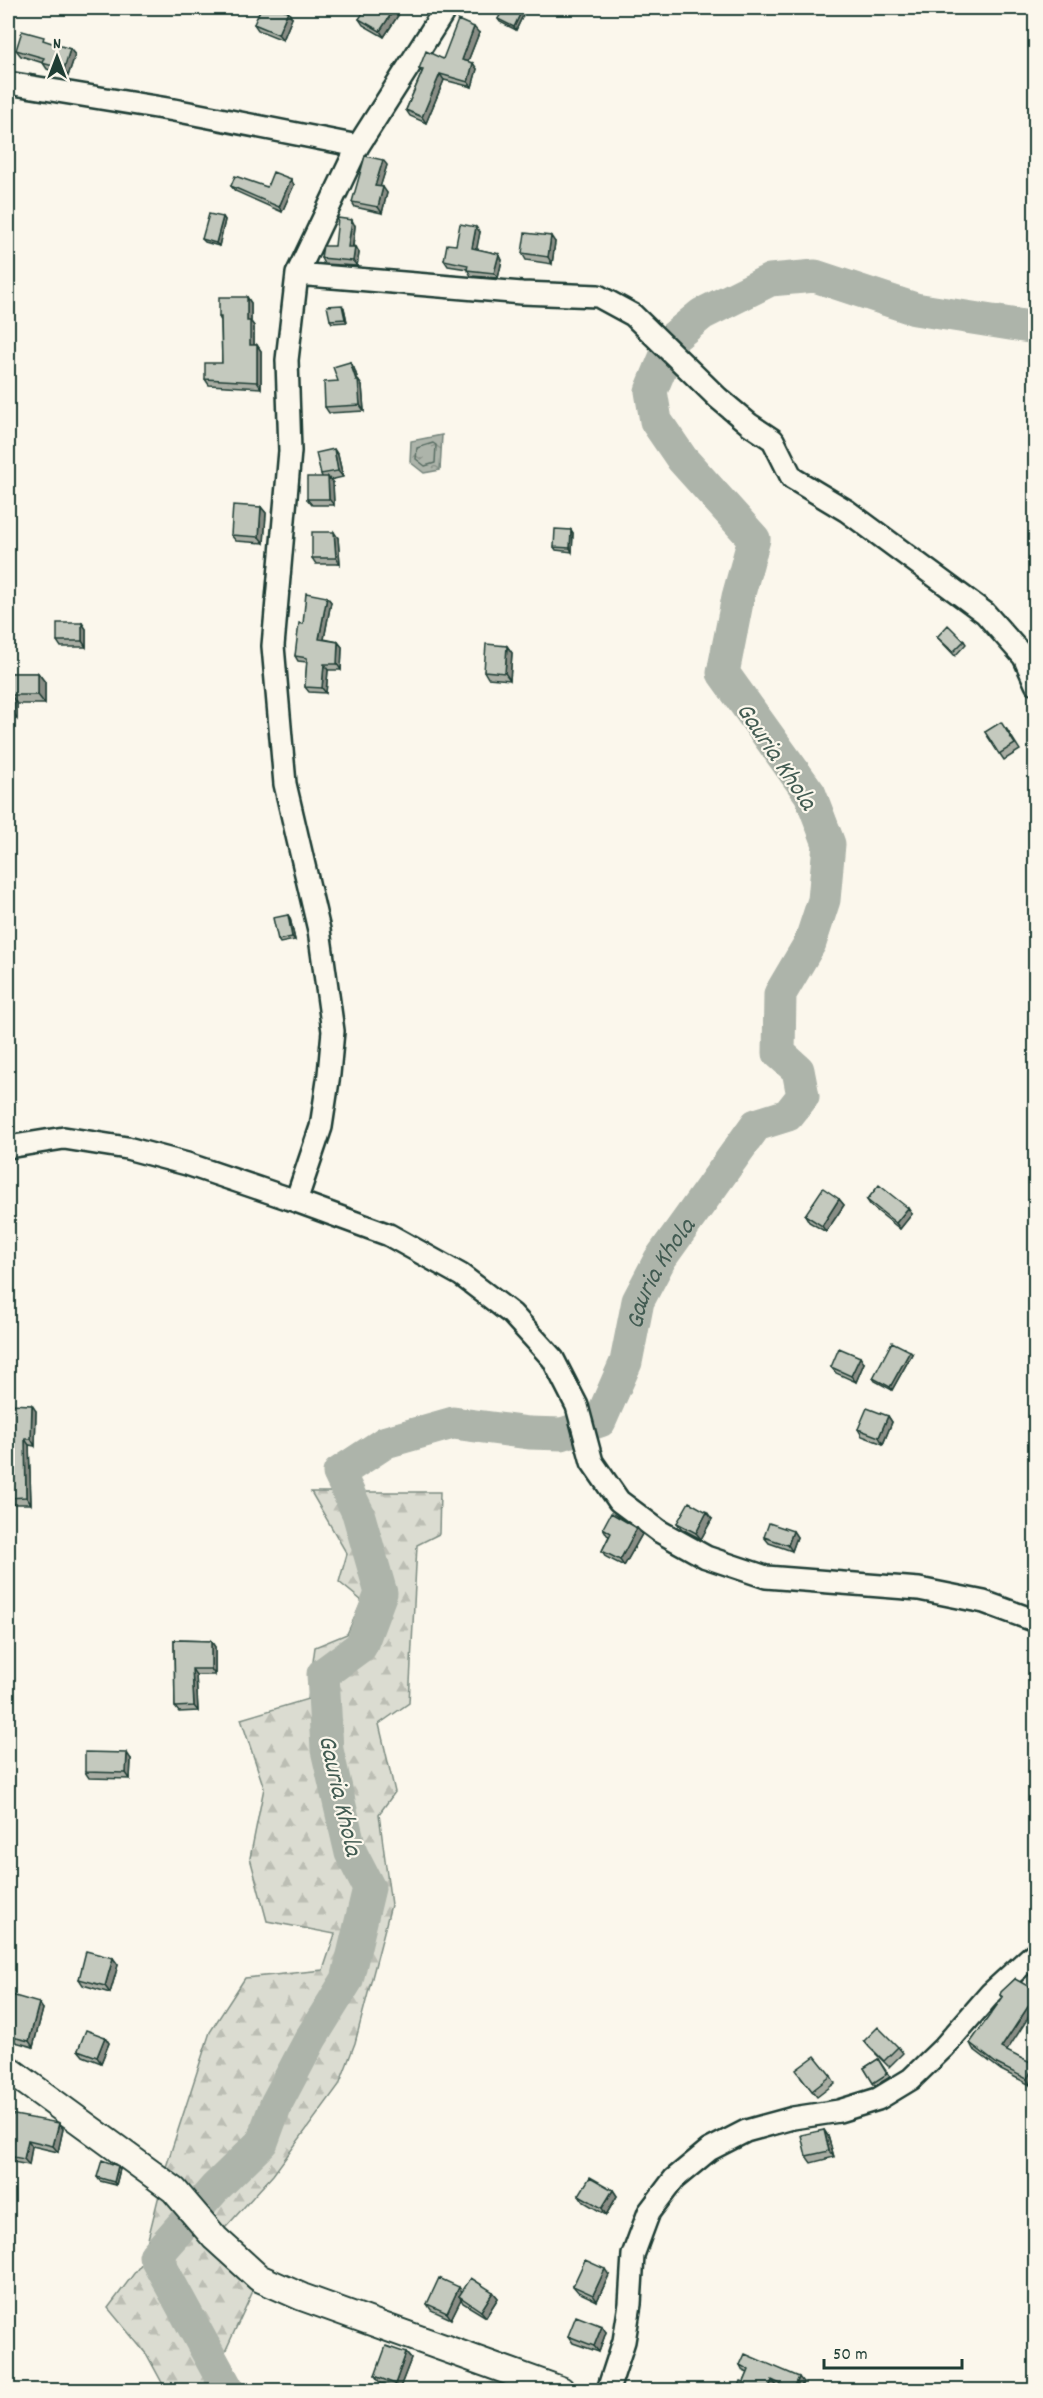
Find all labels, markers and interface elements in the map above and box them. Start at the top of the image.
north arrow [27,27,87,87]
text: N [53,33,61,56]
water label: Gauria Khola [725,696,826,820]
water label: Gauria Khola [618,1210,707,1332]
water label: Gauria Khola [307,1732,371,1862]
scale bar [824,2332,962,2370]
text: 50 m [833,2343,868,2368]

